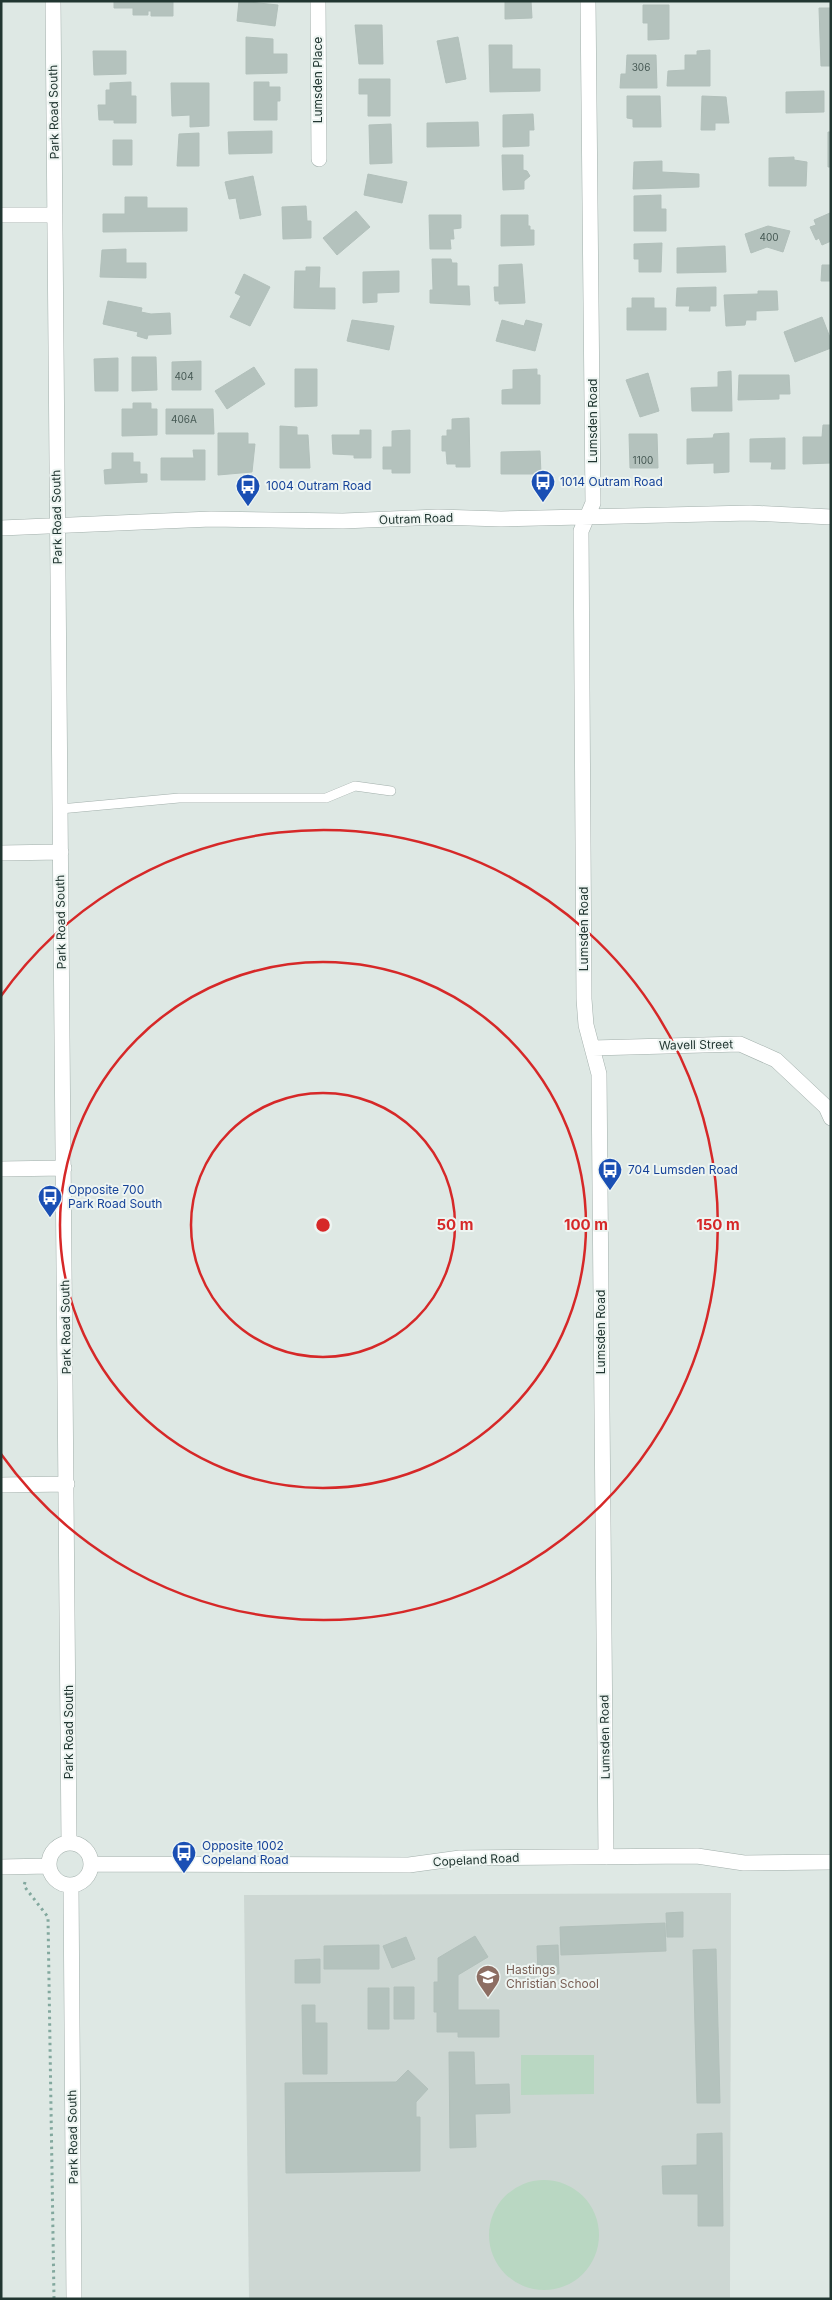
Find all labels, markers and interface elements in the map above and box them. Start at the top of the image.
street label: Lumsden Place [310,37,325,123]
house number: 306 [632,61,650,73]
street label: Park Road South [45,65,62,159]
house number: 400 [759,231,779,243]
house number: 404 [174,370,194,382]
street label: Lumsden Road [585,379,600,463]
house number: 406A [171,413,197,425]
house number: 1100 [633,454,653,466]
bus stop icon: 1014 Outram Road [530,469,556,503]
street label: Park Road South [48,470,65,564]
bus stop icon: 1004 Outram Road [235,473,261,507]
place label: 1014 Outram Road [560,474,663,489]
place label: 1004 Outram Road [266,478,371,493]
street label: Outram Road [379,510,453,527]
street label: Park Road South [52,875,69,969]
street label: Lumsden Road [576,887,591,971]
street label: Wavell Street [659,1036,733,1053]
bus stop icon: 704 Lumsden Road [597,1157,623,1191]
place label: 704 Lumsden Road [628,1162,738,1177]
place label: Opposite 700 Park Road South [68,1182,162,1211]
bus stop icon: Opposite 700 Park Road South [37,1184,63,1218]
text: 50 m [437,1215,473,1234]
text: 100 m [564,1215,608,1234]
text: 150 m [696,1215,740,1234]
centre of rings [314,1216,332,1234]
street label: Park Road South [57,1280,74,1374]
street label: Lumsden Road [593,1290,608,1374]
street label: Park Road South [61,1685,76,1779]
street label: Lumsden Road [596,1695,613,1779]
place label: Opposite 1002 Copeland Road [202,1838,289,1867]
bus stop icon: Opposite 1002 Copeland Road [171,1840,197,1874]
street label: Copeland Road [432,1850,520,1869]
place label: Hastings Christian School [506,1962,599,1991]
school or university icon: Hastings Christian School [475,1964,501,1998]
street label: Park Road South [64,2090,81,2184]

